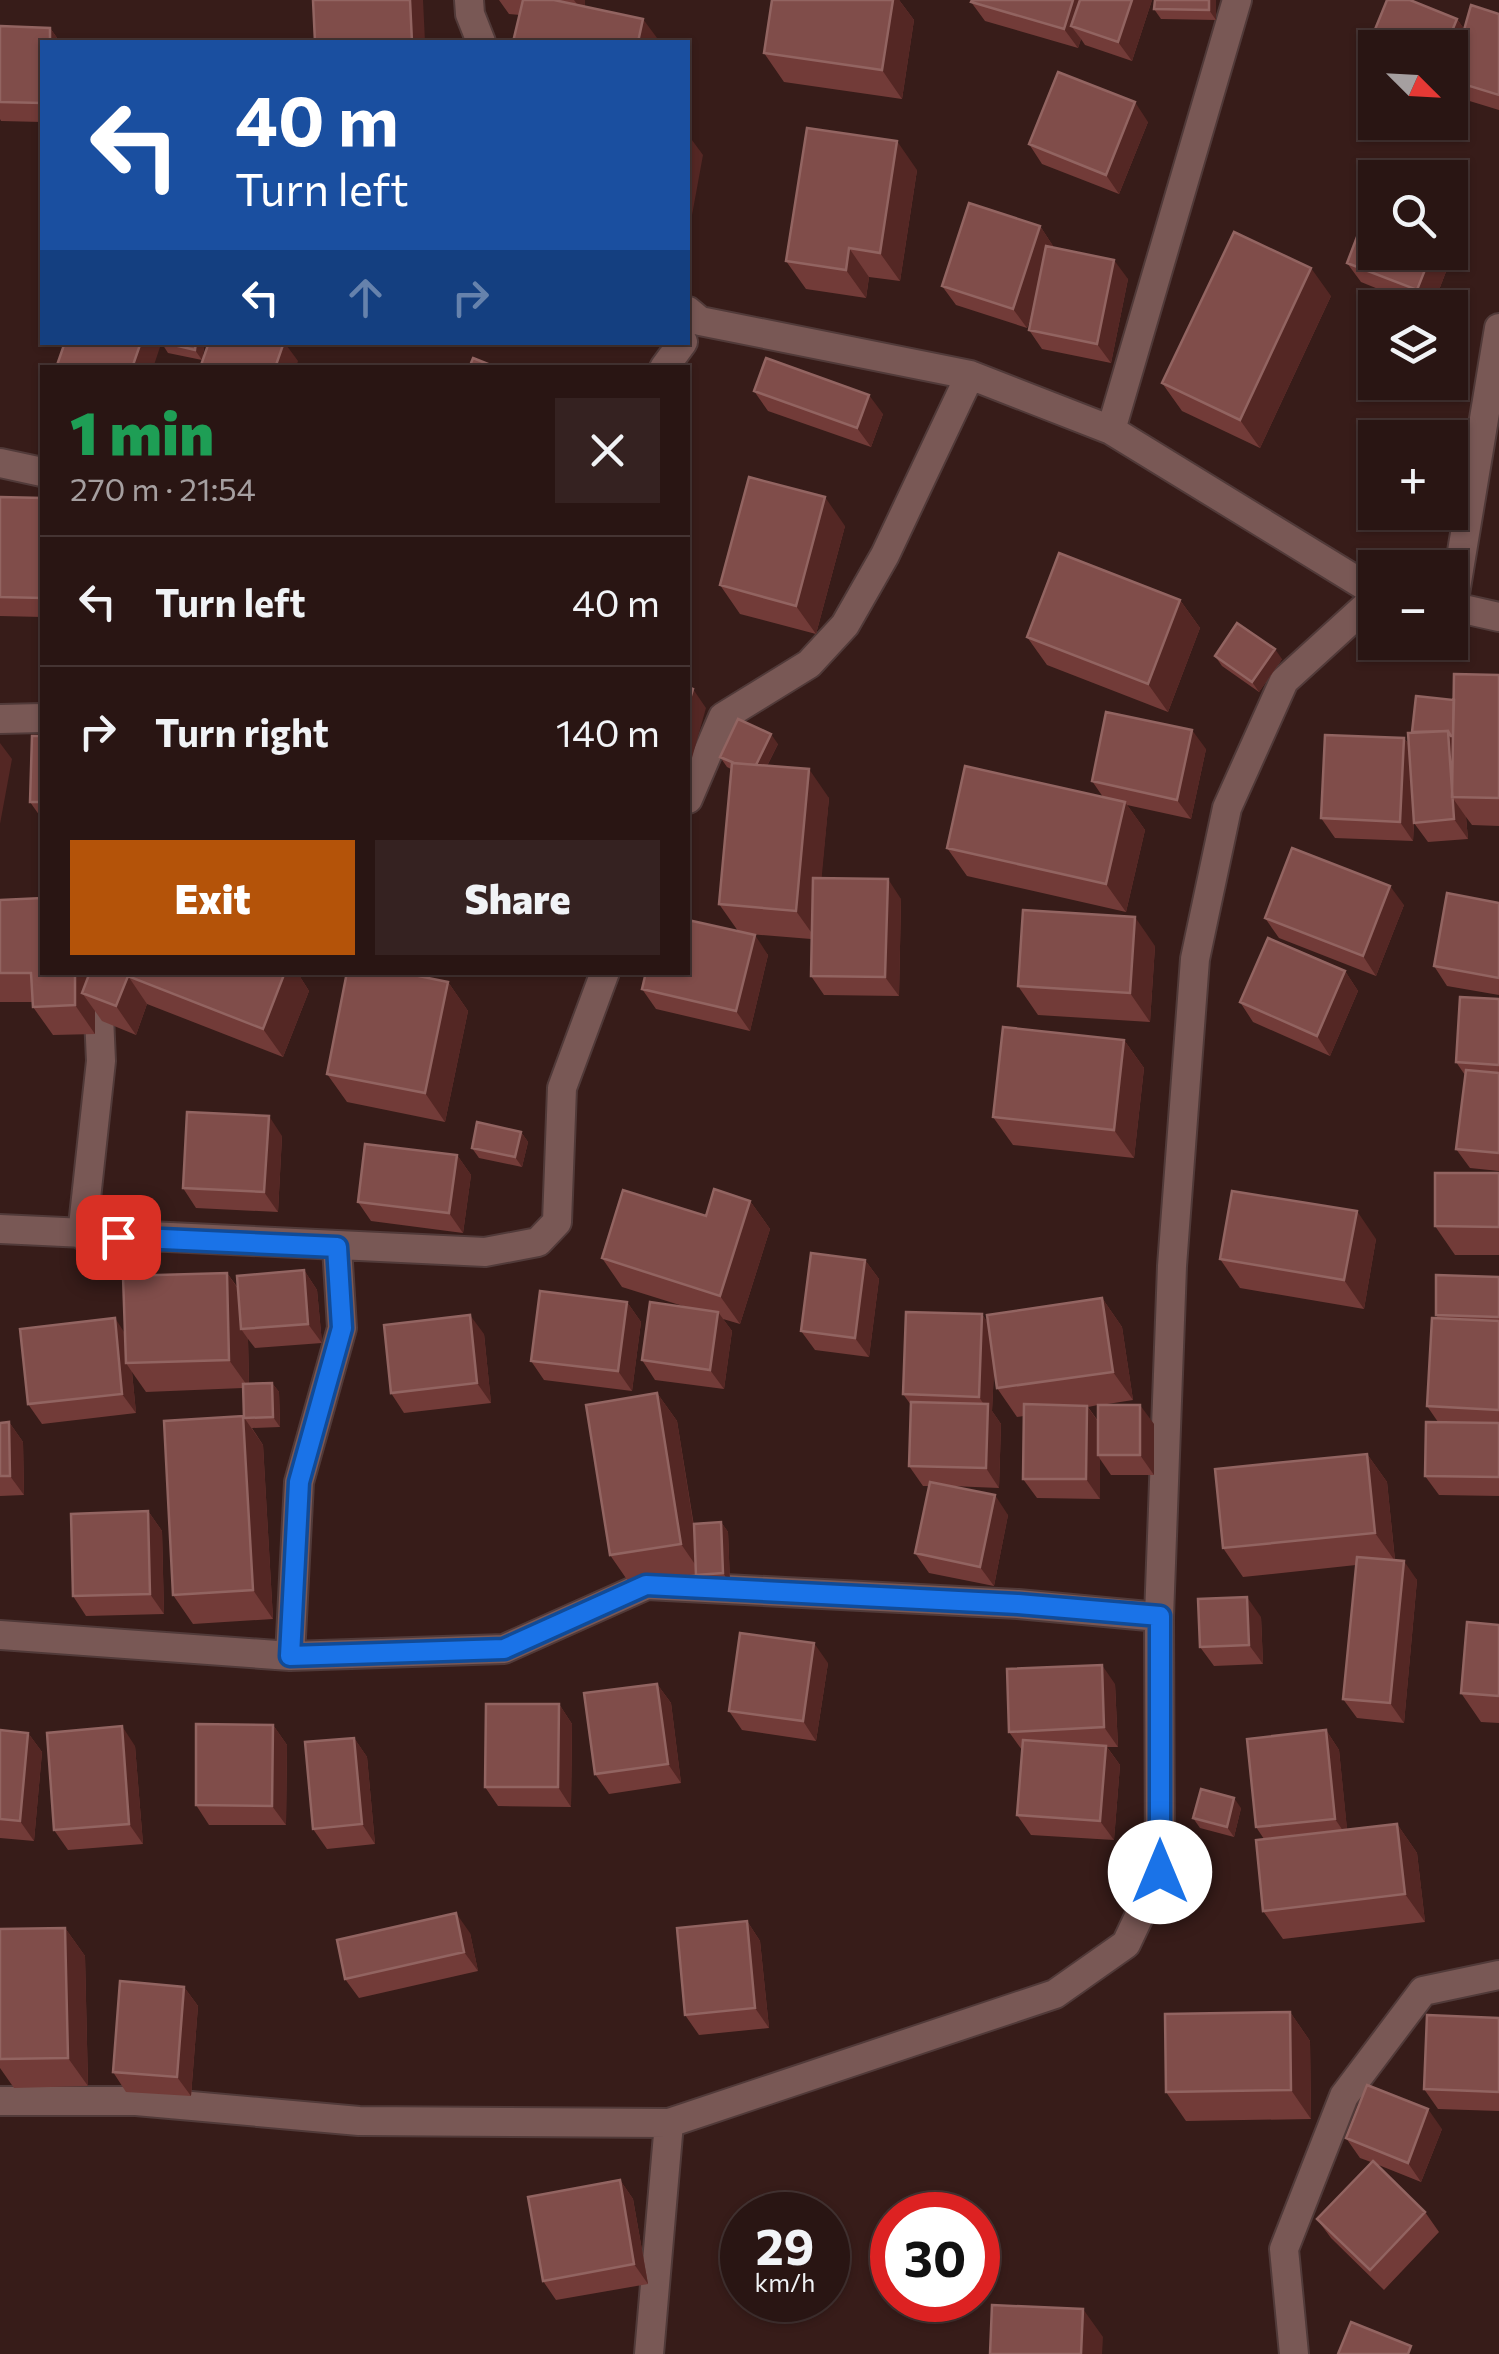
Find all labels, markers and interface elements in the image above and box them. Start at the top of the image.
north arrow [1358,30,1468,140]
map controls [1358,30,1468,660]
text: 40 m [235,75,399,160]
icon: left [70,80,200,210]
text: Turn left [235,160,409,215]
button: search [1358,160,1468,270]
icon: left [233,270,288,325]
icon: ahead [338,270,393,325]
icon: right [443,270,498,325]
button: layers [1358,290,1468,400]
text: 1 min [70,394,214,467]
button: close [555,398,660,503]
button: + [1358,420,1468,530]
text: 270 m · 21:54 [70,468,256,508]
button: − [1358,550,1468,660]
icon: left [70,574,125,629]
text: Turn left [155,578,306,625]
text: 40 m [572,578,660,625]
icon: right [70,704,125,759]
text: Turn right [155,708,329,755]
text: 140 m [556,708,660,755]
button: Exit [70,840,355,955]
button: Share [375,840,660,955]
pin [76,1195,161,1280]
icon: arrive [91,1210,146,1265]
position arrow [1108,1820,1212,1924]
speed limit sign: 30 [870,2192,1000,2322]
text: 29 [755,2214,814,2275]
text: km/h [755,2267,815,2297]

